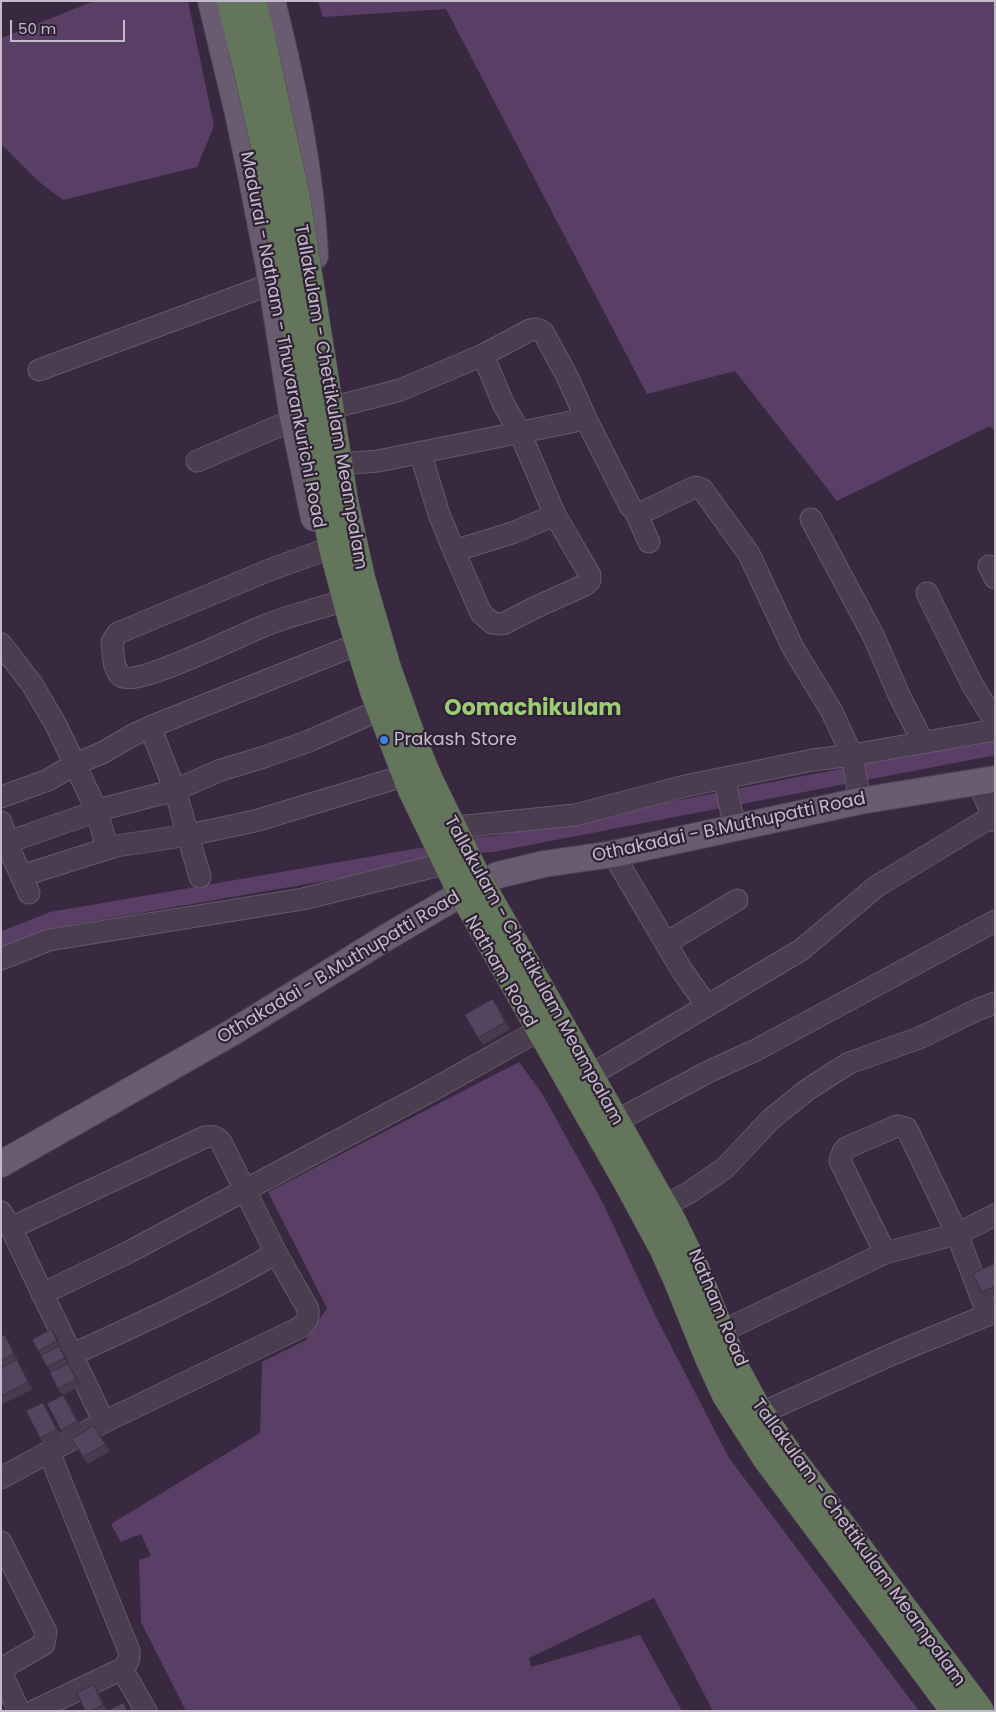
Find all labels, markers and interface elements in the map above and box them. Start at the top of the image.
scale bar [12,10,128,42]
text: 50 m [18,18,56,39]
street label: Madurai - Natham - Thuvarankurichi Road [235,150,329,530]
street label: Tallakulam - Chettikulam Meampalam [289,223,371,571]
district label: Oomachikulam [444,696,622,722]
place label: Prakash Store [394,729,517,751]
marker: Prakash Store [378,734,390,746]
street label: Othakadai - B.Muthupatti Road [590,788,868,868]
street label: Tallakulam - Chettikulam Meampalam [439,813,627,1129]
street label: Othakadai - B.Muthupatti Road [214,887,464,1049]
street label: Natham Road [459,912,541,1032]
street label: Natham Road [683,1246,751,1370]
street label: Tallakulam - Chettikulam Meampalam [746,1395,970,1691]

